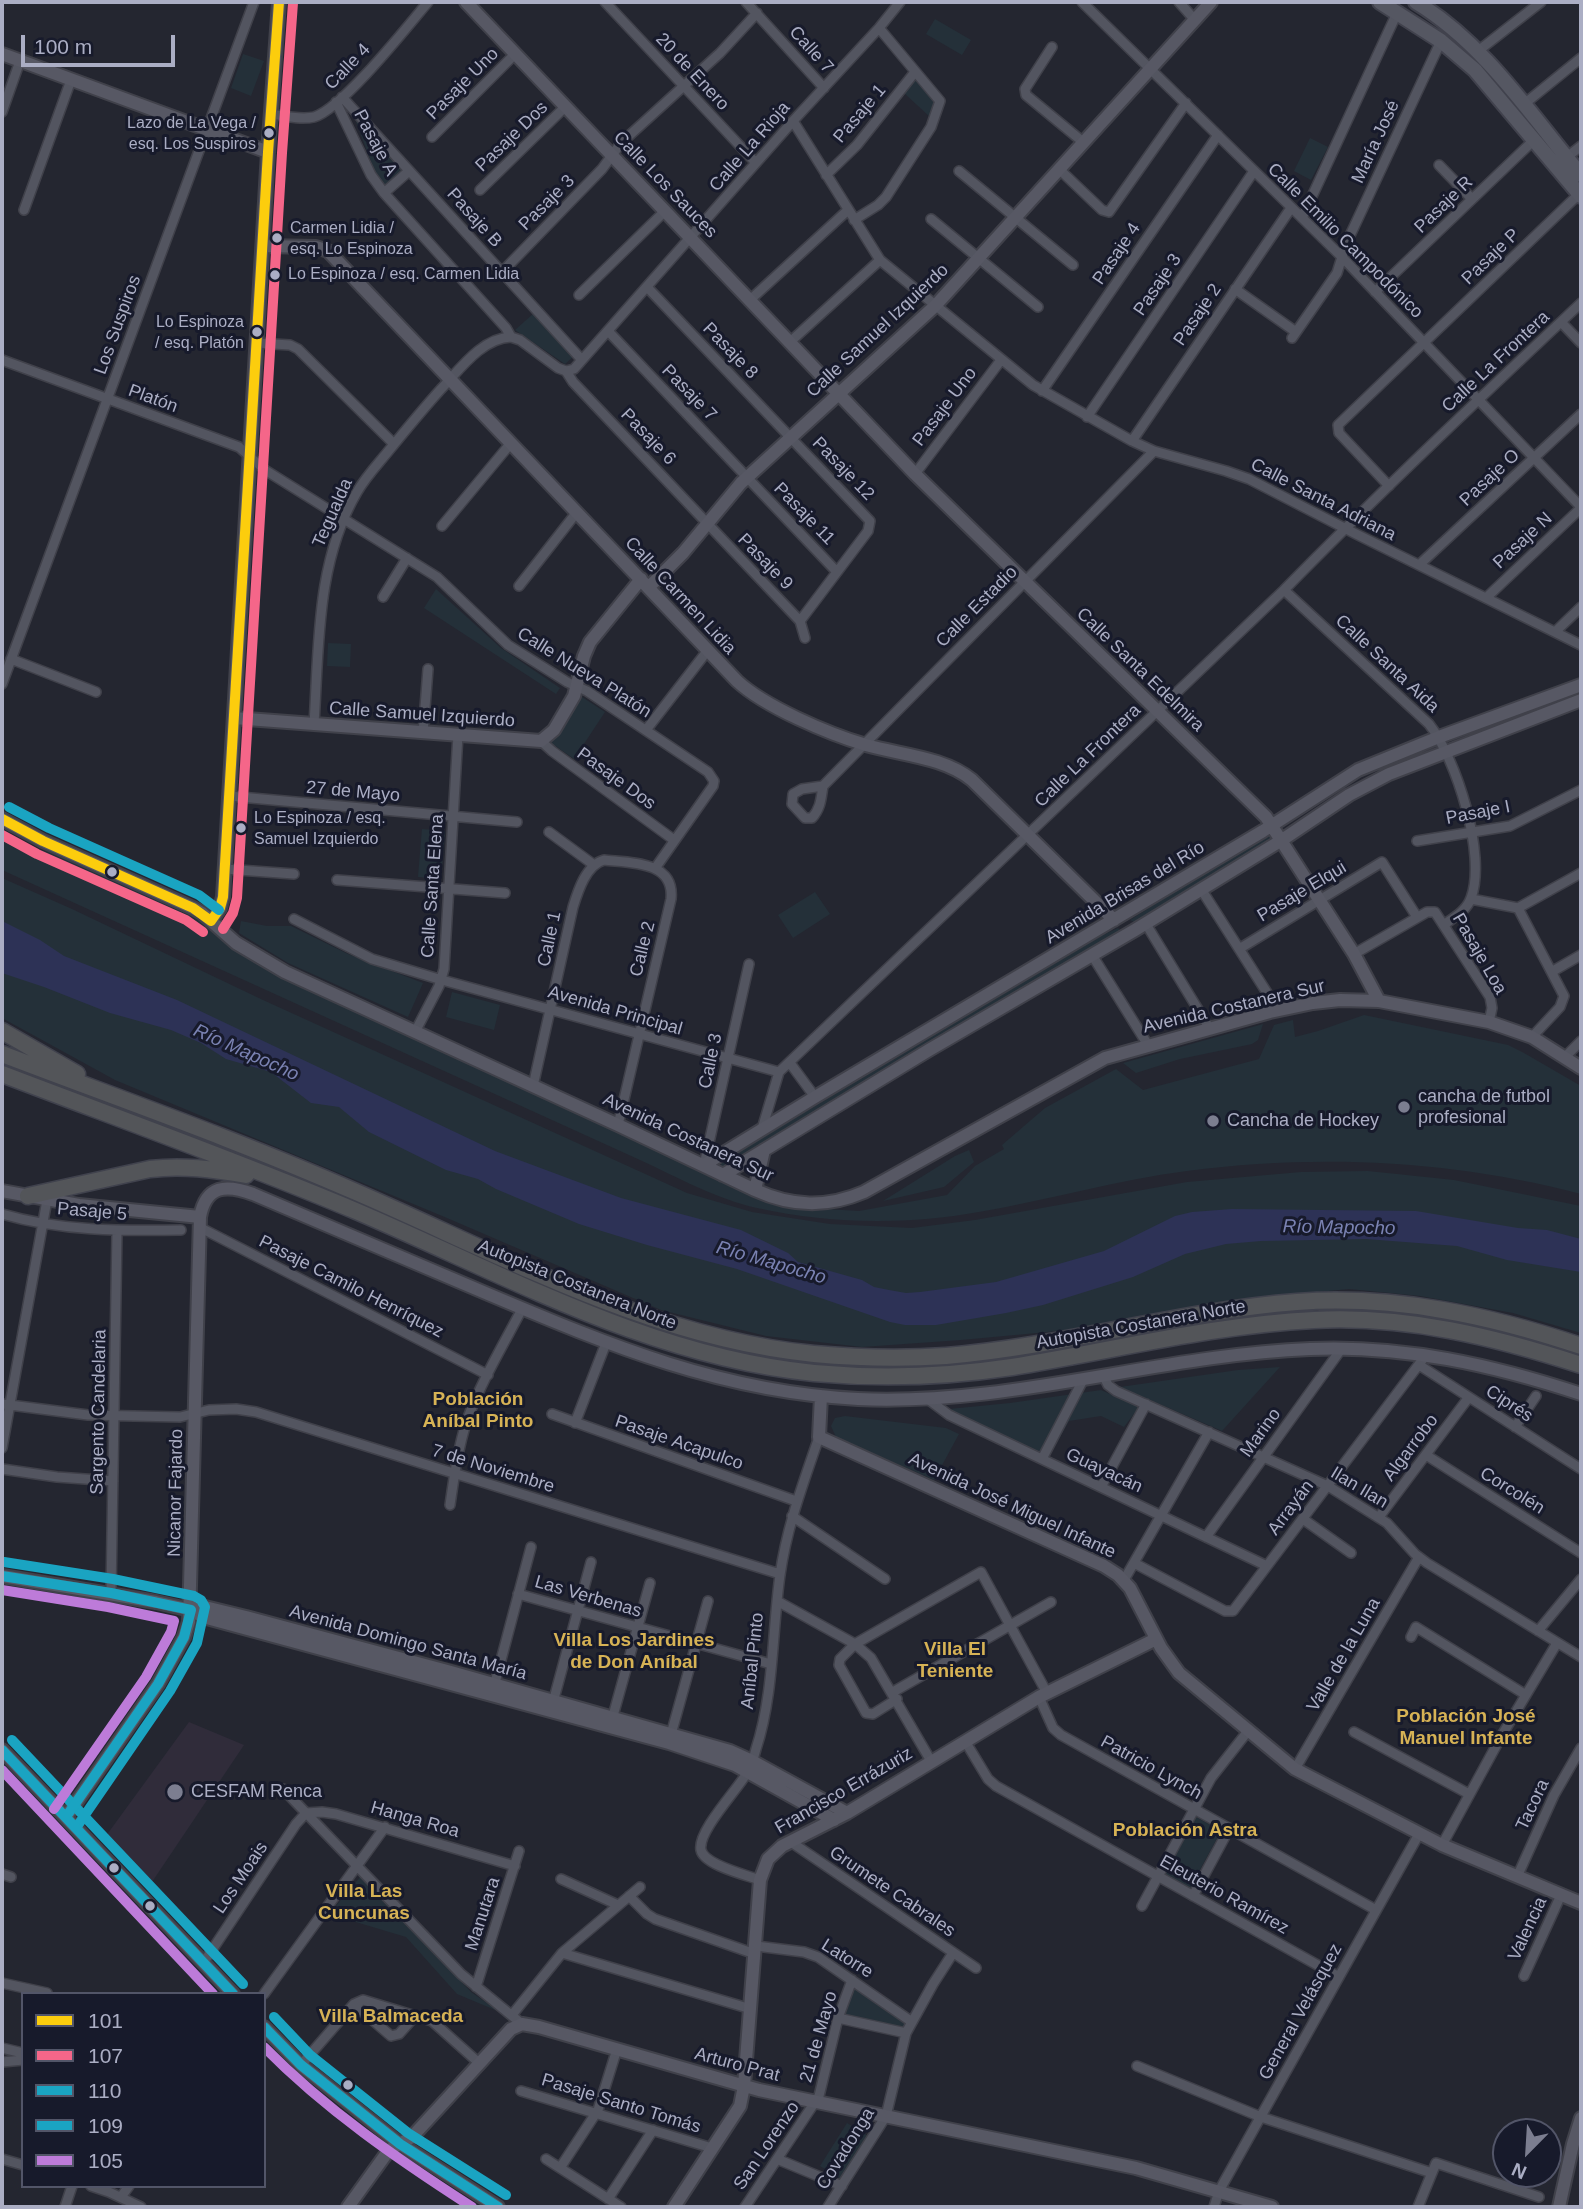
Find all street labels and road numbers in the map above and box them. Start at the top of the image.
street label: Calle 7 [784,22,838,78]
street label: 20 de Enero [651,29,733,115]
street label: Calle 4 [321,39,375,95]
street label: Pasaje Uno [422,43,504,125]
street label: Pasaje 1 [829,80,891,148]
street label: Pasaje Dos [471,97,553,177]
street label: María José [1347,97,1405,187]
street label: Calle La Rioja [705,98,795,196]
street label: Pasaje A [349,106,401,180]
street label: Calle Los Sauces [609,127,721,243]
street label: Calle Emilio Campodónico [1263,159,1427,323]
street label: Pasaje 3 [515,171,579,235]
street label: Pasaje R [1410,172,1478,238]
street label: Pasaje B [442,184,506,252]
street label: Pasaje 4 [1088,219,1146,289]
street label: Pasaje P [1458,224,1524,290]
street label: Pasaje 3 [1129,250,1187,320]
street label: Calle Samuel Izquierdo [803,260,953,402]
street label: Los Suspiros [90,272,146,378]
street label: Pasaje 2 [1169,280,1227,350]
street label: Calle La Frontera [1438,307,1554,417]
street label: Pasaje 8 [698,318,762,384]
street label: Pasaje 7 [657,360,721,426]
street label: Pasaje Uno [908,363,982,451]
street label: Platón [125,380,181,418]
street label: Pasaje 6 [616,404,680,470]
street label: Pasaje 12 [807,433,879,505]
street label: Pasaje O [1456,445,1524,511]
street label: Calle Santa Adriana [1247,454,1399,546]
street label: Tegualda [308,475,358,551]
street label: Pasaje 11 [769,478,839,550]
street label: Pasaje N [1489,508,1557,574]
street label: Pasaje 9 [733,529,797,595]
street label: Calle Carmen Lidia [620,533,740,659]
street label: Calle Estadio [932,562,1022,652]
street label: Calle Santa Edelmira [1072,604,1208,736]
street label: Calle Santa Aida [1331,610,1443,718]
street label: Calle Nueva Platón [513,623,655,723]
street label: Calle Samuel Izquierdo [328,698,516,732]
street label: Calle La Frontera [1030,700,1146,812]
street label: Pasaje Dos [572,743,660,815]
street label: 27 de Mayo [305,777,401,807]
street label: Pasaje I [1444,796,1512,830]
street label: Calle Santa Elena [417,813,449,959]
street label: Avenida Brisas del Río [1042,837,1208,949]
street label: Pasaje Elqui [1254,857,1350,927]
street label: Calle 1 [534,909,566,969]
street label: Pasaje Loa [1447,910,1511,998]
street label: Calle 2 [626,919,660,979]
street label: Avenida Costanera Sur [1141,976,1327,1038]
street label: Avenida Principal [545,981,685,1041]
street label: Calle 3 [695,1031,727,1091]
street label: Avenida Costanera Sur [599,1089,777,1187]
street label: Pasaje 5 [56,1198,128,1226]
street label: Pasaje Camilo Henríquez [255,1231,447,1343]
street label: Autopista Costanera Norte [475,1235,679,1335]
street label: Autopista Costanera Norte [1035,1296,1247,1354]
street label: Sargento Candelaria [87,1329,111,1495]
street label: Ciprés [1481,1381,1537,1427]
street label: Marino [1236,1404,1286,1462]
street label: Algarrobo [1379,1410,1443,1486]
street label: Pasaje Acapulco [612,1411,746,1475]
street label: Nicanor Fajardo [164,1429,188,1557]
street label: 7 de Noviembre [429,1440,557,1498]
street label: Guayacán [1062,1444,1146,1498]
street label: Avenida José Miguel Infante [905,1448,1119,1564]
street label: Ilan Ilan [1326,1463,1392,1513]
street label: Corcolén [1476,1463,1548,1519]
street label: Arrayán [1263,1476,1319,1540]
street label: Las Verbenas [532,1571,644,1623]
street label: Valle de la Luna [1303,1594,1385,1716]
street label: Avenida Domingo Santa María [287,1601,529,1685]
street label: Aníbal Pinto [737,1612,769,1710]
street label: Patricio Lynch [1097,1731,1205,1805]
street label: Francisco Errázuriz [771,1743,917,1839]
street label: Tacora [1512,1776,1554,1834]
street label: Hanga Roa [368,1797,462,1843]
street label: Los Moais [209,1838,273,1918]
street label: Grumete Cabrales [825,1842,959,1942]
street label: Eleuterio Ramírez [1156,1851,1292,1939]
street label: Manutara [461,1875,505,1953]
street label: Valencia [1504,1894,1552,1964]
street label: Latorre [817,1935,877,1983]
street label: General Velásquez [1255,1940,1347,2084]
street label: 21 de Mayo [796,1989,842,2085]
street label: Arturo Prat [692,2043,782,2087]
street label: Pasaje Santo Tomás [539,2070,703,2138]
street label: San Lorenzo [730,2098,804,2194]
street label: Covadonga [812,2104,880,2194]

